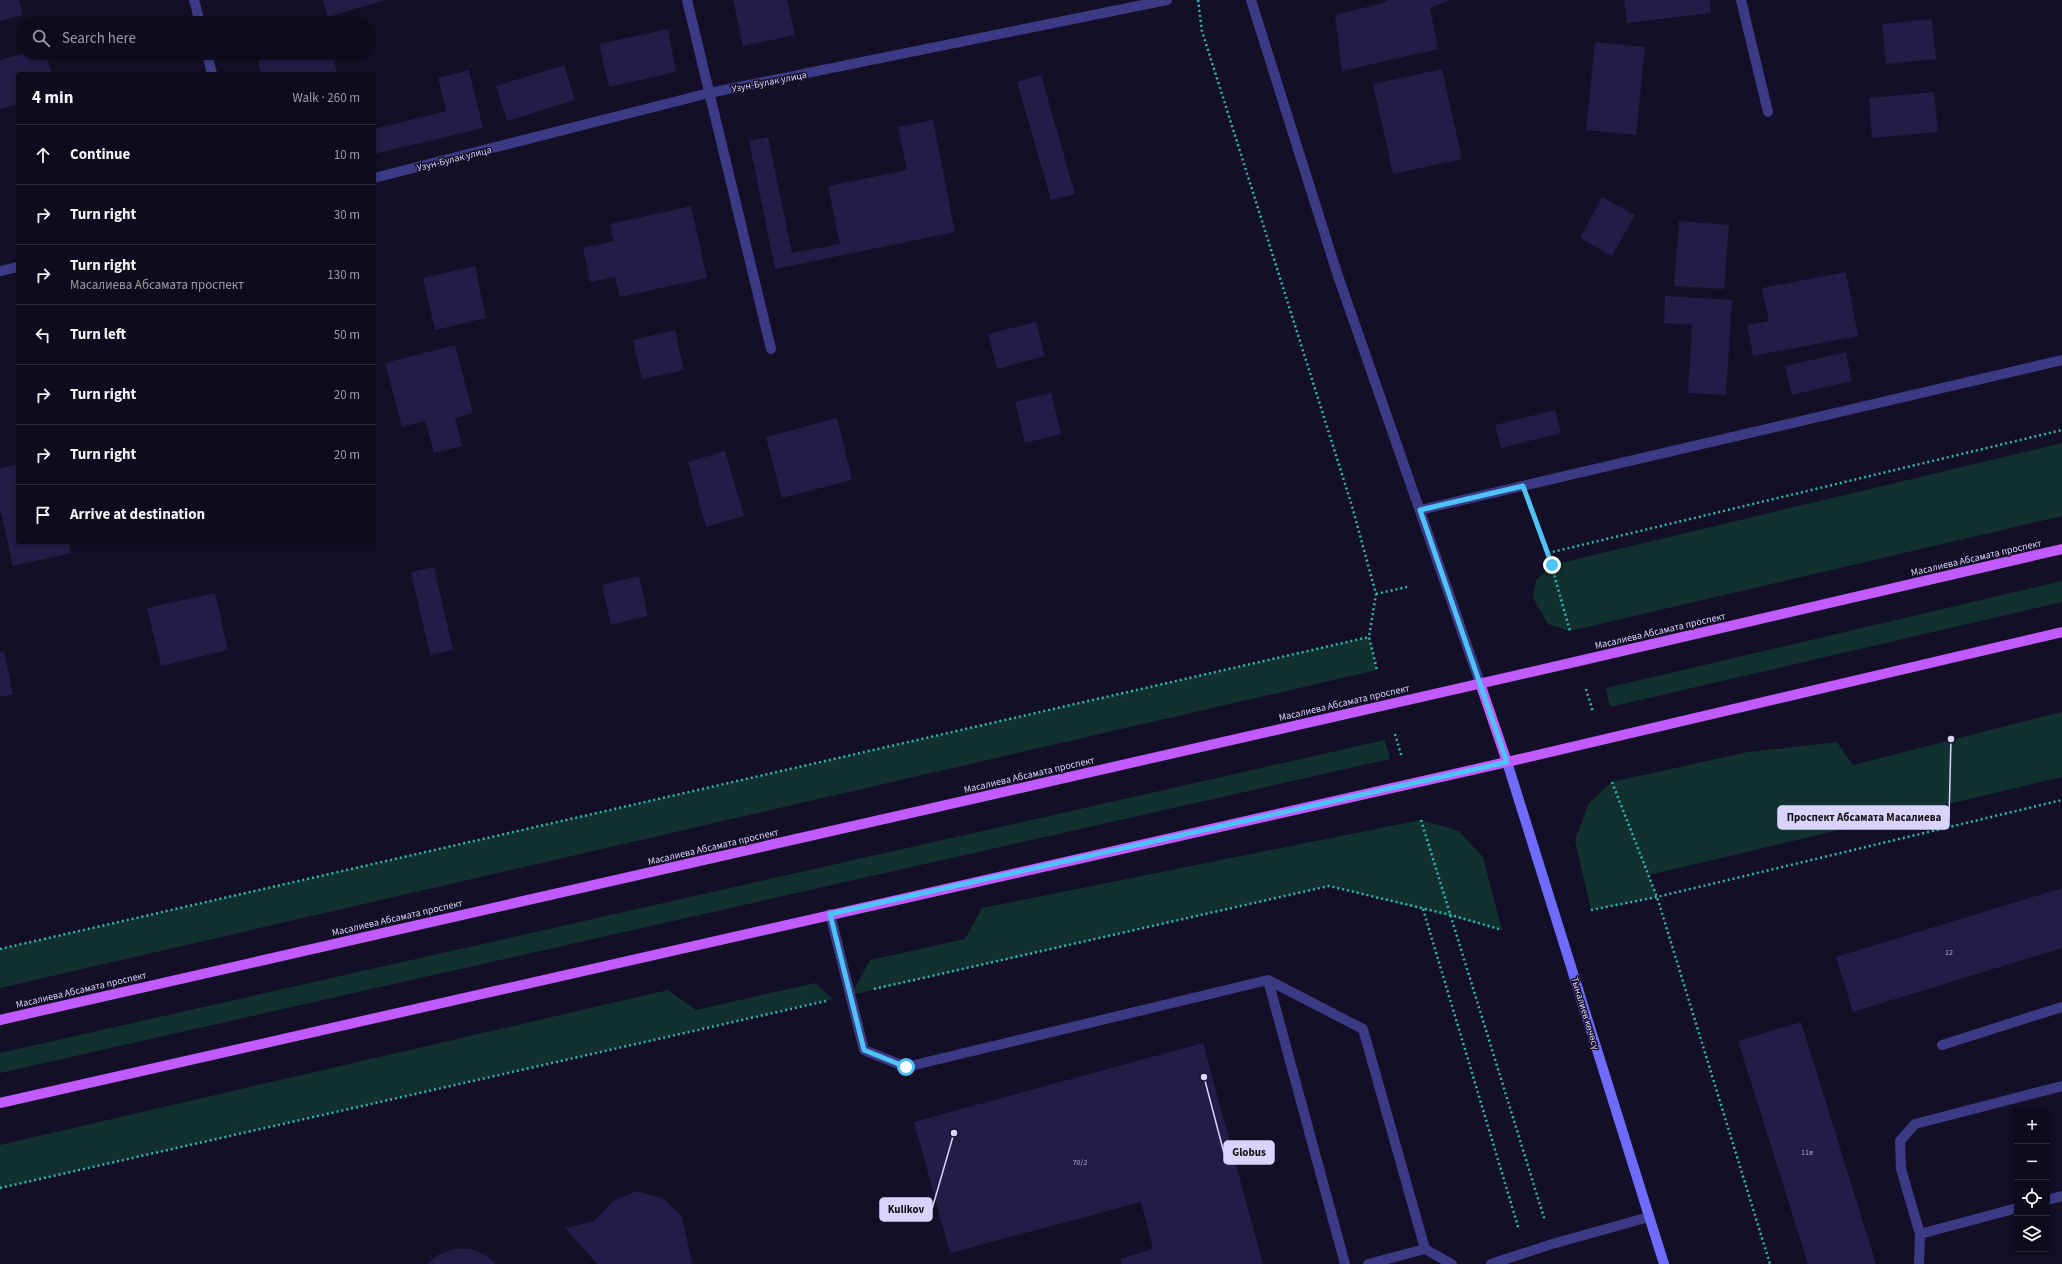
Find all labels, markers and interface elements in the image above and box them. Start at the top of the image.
search box [16,16,376,60]
icon: search [30,27,52,49]
text: Search here [62,28,136,49]
street label: Узун-Булак улица [730,68,808,96]
text: 4 min [32,86,73,110]
text: Walk · 260 m [292,89,360,107]
street label: Узун-Булак улица [415,143,493,175]
icon: ahead [32,144,54,166]
text: Continue [70,144,130,165]
text: 10 m [334,146,360,164]
icon: right [32,204,54,226]
text: Turn right [70,204,136,225]
text: 30 m [334,206,360,224]
text: Turn right [70,255,136,276]
icon: right [32,264,54,286]
text: 130 m [327,266,360,284]
text: Масалиева Абсамата проспект [70,276,244,294]
icon: left [32,324,54,346]
text: Turn left [70,324,126,345]
text: 50 m [334,326,360,344]
icon: right [32,384,54,406]
text: Turn right [70,384,136,405]
text: 20 m [334,386,360,404]
icon: right [32,444,54,466]
text: Turn right [70,444,136,465]
text: 20 m [334,446,360,464]
icon: arrive [32,504,54,526]
text: Arrive at destination [70,504,205,525]
street label: Масалиева Абсамата проспект [1909,536,2043,580]
route end [1543,556,1561,574]
street label: Масалиева Абсамата проспект [1593,609,1727,653]
street label: Масалиева Абсамата проспект [1277,681,1411,725]
street label: Масалиева Абсамата проспект [962,753,1096,797]
callout: Проспект Абсамата Масалиева [1778,806,1949,829]
text: Проспект Абсамата Масалиева [1787,810,1941,825]
street label: Масалиева Абсамата проспект [646,825,780,869]
street label: Масалиева Абсамата проспект [330,896,464,940]
house number: 12 [1945,947,1953,958]
street label: Масалиева Абсамата проспект [14,968,148,1012]
street label: Тыналиев көчөсү [1567,975,1603,1052]
route start [897,1058,915,1076]
map controls [2014,1108,2050,1252]
button: + [2014,1108,2050,1144]
callout: Globus [1224,1141,1274,1164]
button: − [2014,1144,2050,1180]
text: Globus [1232,1145,1266,1160]
house number: 11в [1801,1147,1813,1158]
house number: 70/2 [1073,1157,1087,1168]
button: locate [2014,1180,2050,1216]
callout: Kulikov [880,1198,932,1221]
text: Kulikov [888,1202,925,1217]
button: layers [2014,1216,2050,1252]

